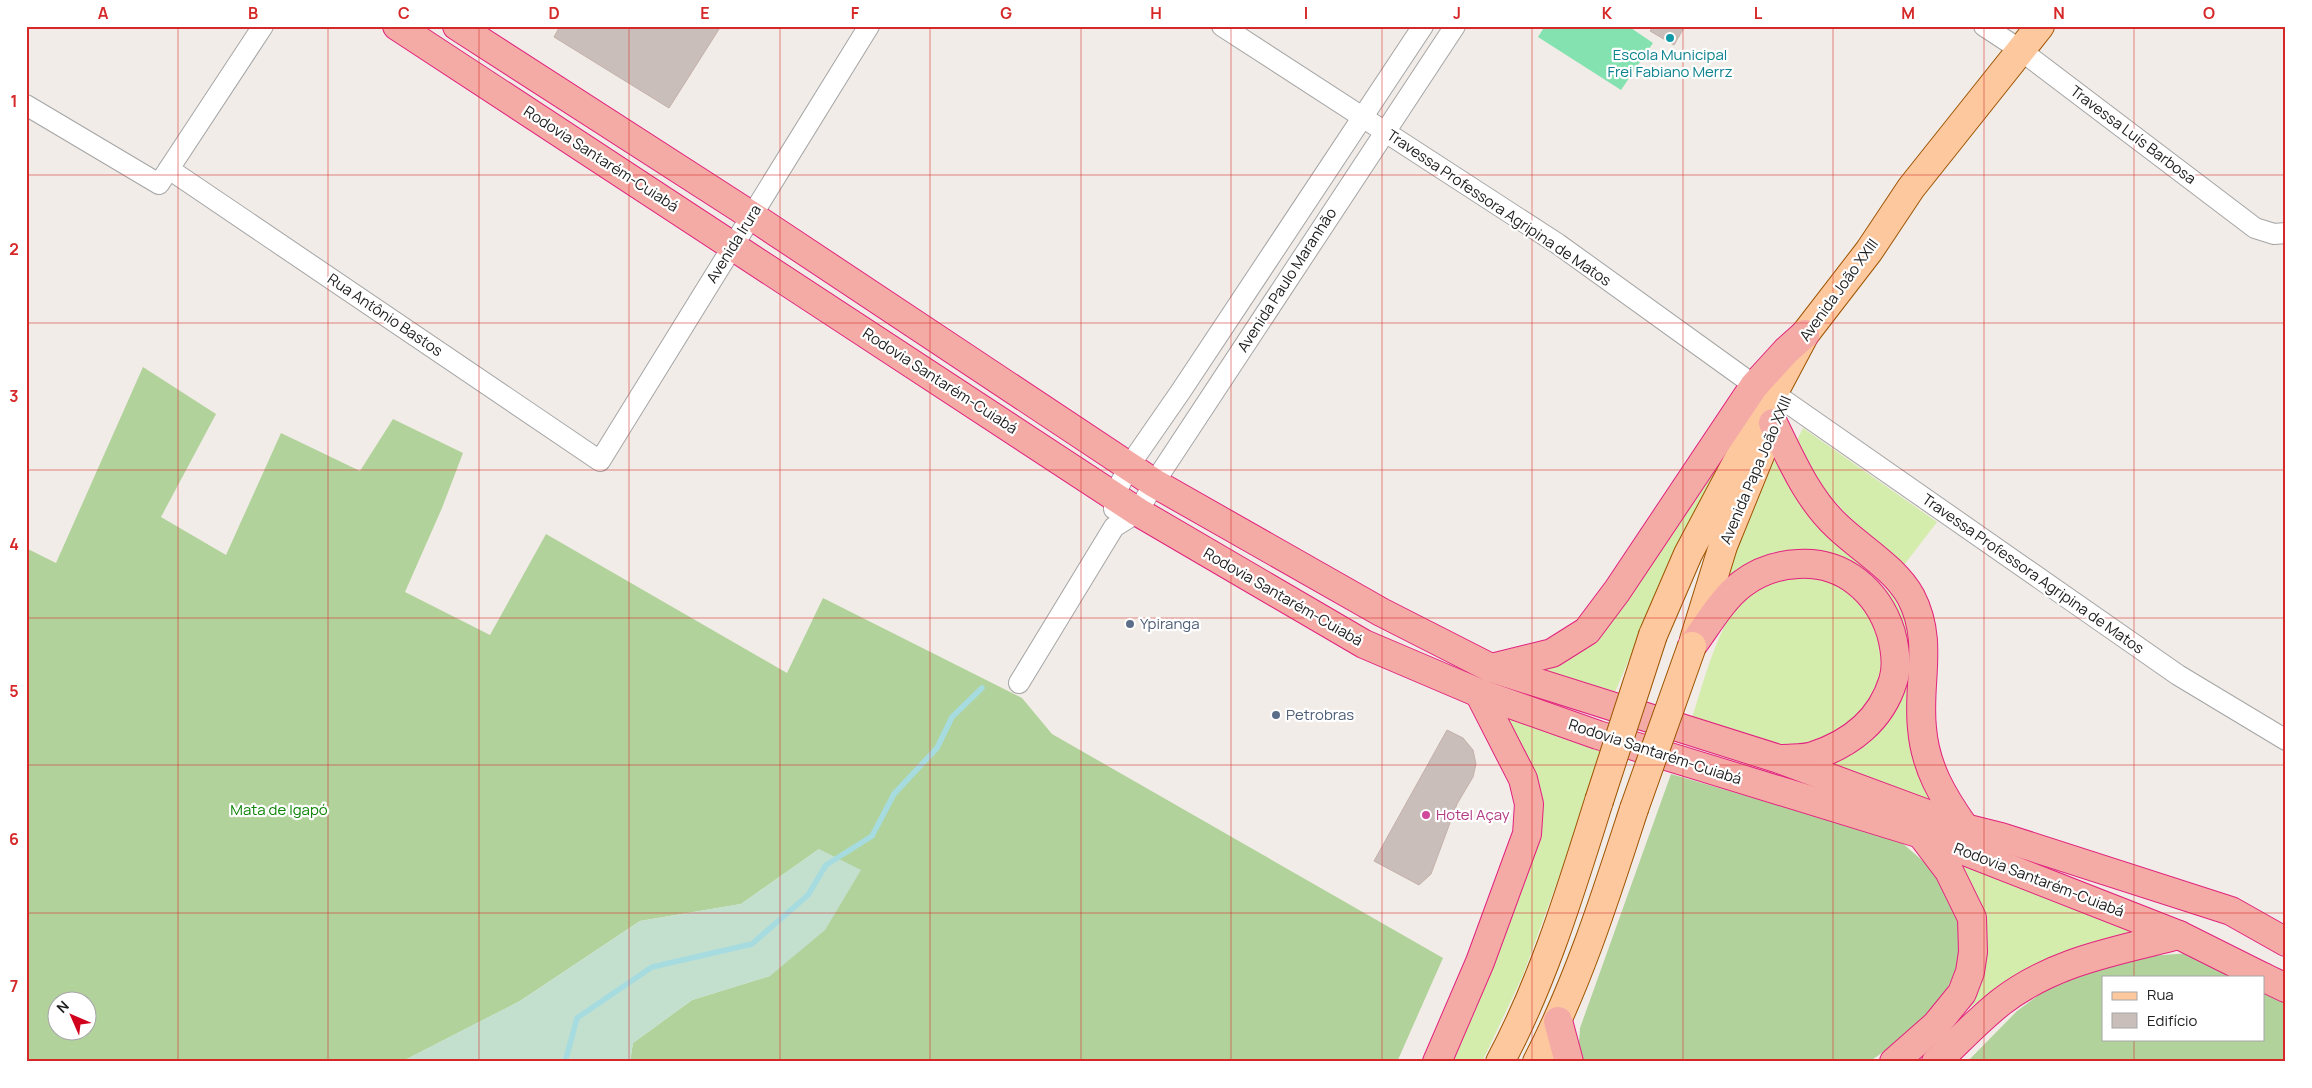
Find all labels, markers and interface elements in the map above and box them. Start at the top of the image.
text: A [98,2,109,24]
text: B [248,2,258,24]
text: C [398,2,410,24]
text: D [548,2,560,24]
text: E [700,2,710,24]
text: F [851,2,860,24]
text: G [1000,2,1012,24]
text: H [1150,2,1162,24]
text: I [1304,2,1308,24]
text: J [1453,2,1461,24]
text: K [1602,2,1613,24]
text: L [1754,2,1763,24]
text: M [1901,2,1915,24]
text: N [2053,2,2065,24]
text: O [2203,2,2215,24]
marker: Escola Municipal Frei Fabiano Merrz [1664,32,1676,44]
place label: Escola Municipal Frei Fabiano Merrz [1607,44,1733,82]
street label: Travessa Luís Barbosa [2066,80,2200,189]
text: 1 [10,90,18,112]
street label: Rodovia Santarém-Cuiabá [520,101,683,217]
street label: Travessa Professora Agripina de Matos [1383,124,1616,291]
street label: Avenida Irura [701,201,766,287]
street label: Avenida Paulo Maranhão [1232,203,1341,356]
street label: Avenida João XXIII [1794,234,1883,345]
text: 2 [9,238,19,260]
street label: Rua Antônio Bastos [324,268,447,361]
street label: Rodovia Santarém-Cuiabá [859,323,1022,439]
text: 3 [9,385,19,407]
street label: Avenida Papa João XXIII [1715,392,1796,547]
street label: Travessa Professora Agripina de Matos [1918,489,2149,659]
text: 4 [9,533,19,555]
street label: Rodovia Santarém-Cuiabá [1200,542,1367,651]
place label: Ypiranga [1140,613,1200,634]
marker: Ypiranga [1124,618,1136,630]
text: 5 [9,680,19,702]
place label: Petrobras [1286,704,1354,725]
marker: Petrobras [1270,709,1282,721]
street label: Rodovia Santarém-Cuiabá [1566,714,1744,789]
park label: Mata de Igapó [230,799,328,820]
place label: Hotel Açay [1436,804,1510,825]
marker: Hotel Açay [1420,809,1432,821]
text: 6 [9,828,19,850]
street label: Rodovia Santarém-Cuiabá [1951,837,2127,922]
text: 7 [10,975,18,997]
legend [2102,976,2264,1040]
text: Rua [2147,984,2174,1005]
north arrow [48,990,98,1040]
text: N [52,996,73,1017]
text: Edifício [2147,1010,2198,1031]

